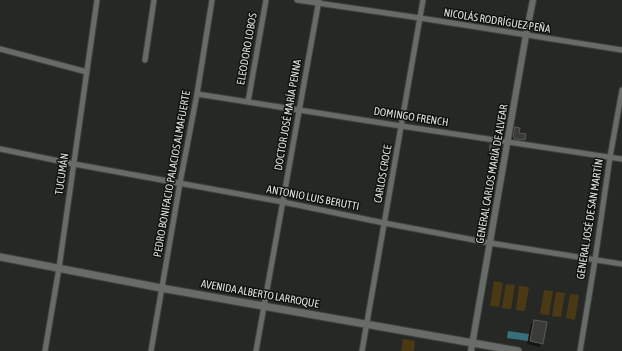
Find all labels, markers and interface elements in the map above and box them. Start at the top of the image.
street label: NICOLÁS RODRÍGUEZ PEÑA [443,6,551,36]
street label: ELEODORO LOBOS [234,12,260,86]
street label: DOCTOR JOSÉ MARÍA PENNA [272,58,304,172]
street label: PEDRO BONIFACIO PALACIOS ALMAFUERTE [151,90,193,258]
street label: GENERAL CARLOS MARÍA DE ALVEAR [473,103,511,245]
street label: DOMINGO FRENCH [373,105,449,129]
street label: CARLOS CROCE [371,144,395,204]
street label: TUCUMÁN [53,152,71,196]
street label: GENERAL JOSÉ DE SAN MARTÍN [574,158,606,280]
street label: ANTONIO LUIS BERUTTI [266,183,360,213]
street label: AVENIDA ALBERTO LARROQUE [200,277,320,311]

